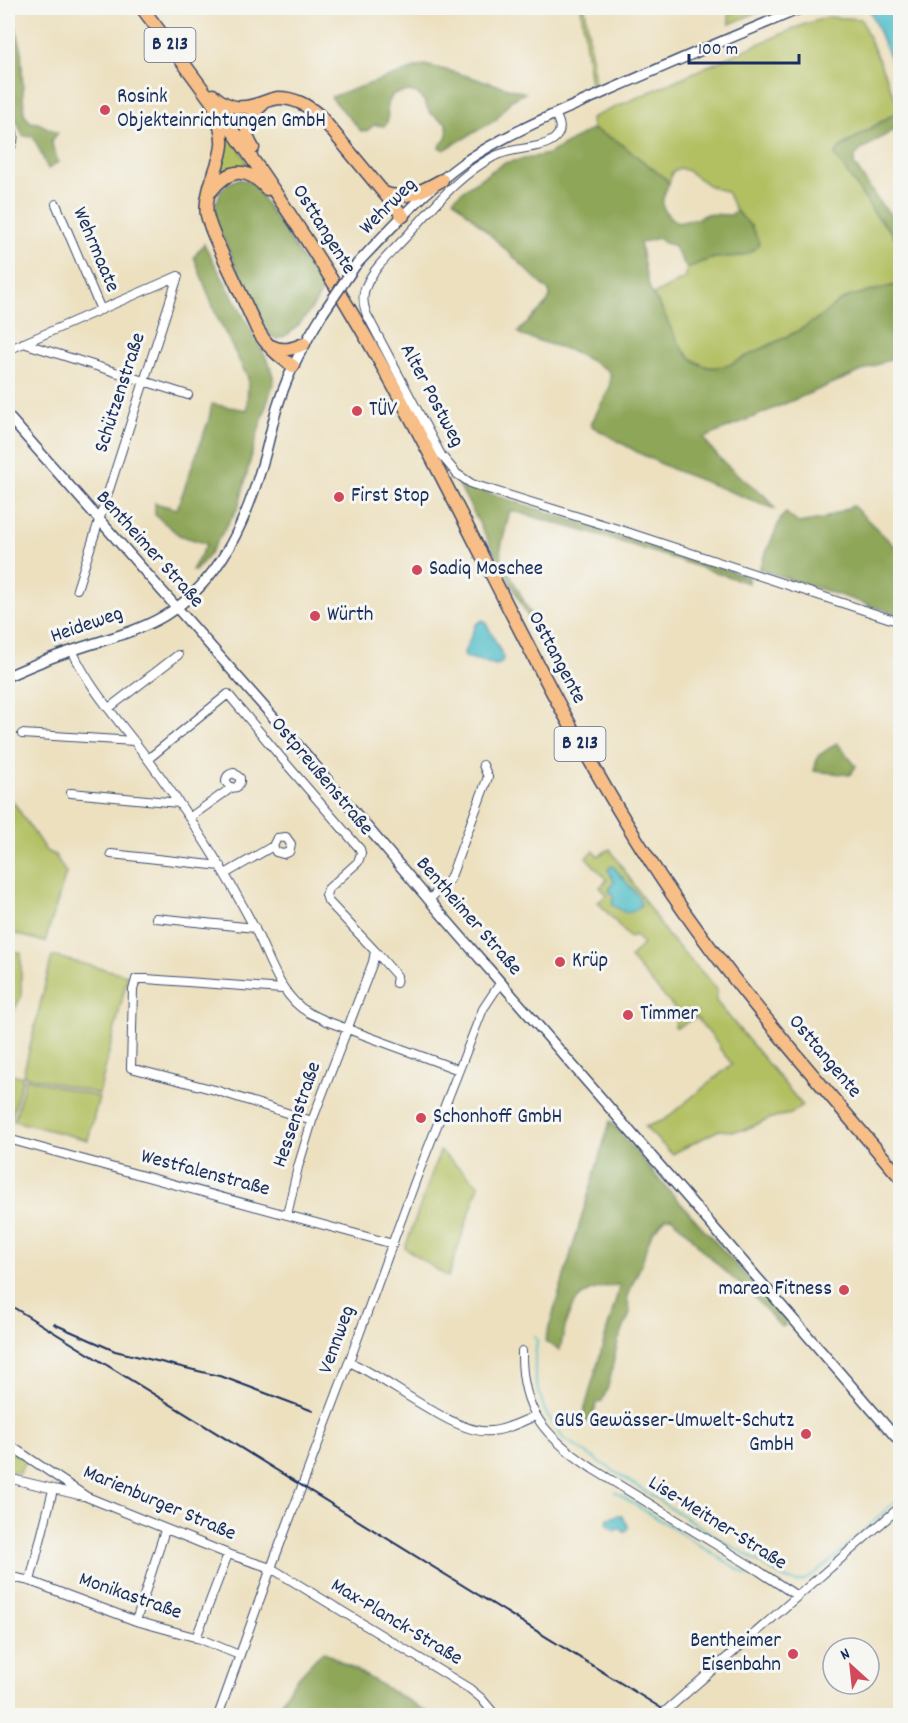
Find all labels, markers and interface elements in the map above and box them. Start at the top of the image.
scale bar [689,27,798,65]
road number: B 213 [144,28,195,62]
text: 100 m [698,38,738,63]
place label: Rosink Objekteinrichtungen GmbH [117,83,326,137]
marker: Rosink Objekteinrichtungen GmbH [98,103,112,117]
street label: Wehrweg [353,171,425,243]
street label: Osttangente [283,179,363,281]
street label: Wehrmaate [64,203,126,297]
street label: Schützenstraße [87,329,155,457]
street label: Alter Postweg [391,339,471,453]
place label: TÜV [369,396,397,426]
marker: TÜV [350,404,364,418]
place label: First Stop [351,482,429,512]
street label: Bentheimer Straße [88,484,210,616]
marker: First Stop [332,490,346,504]
place label: Sadiq Moschee [429,555,543,585]
marker: Sadiq Moschee [410,563,424,577]
street label: Heideweg [47,600,127,652]
place label: Würth [327,601,373,631]
street label: Osttangente [519,606,593,710]
marker: Würth [308,609,322,623]
street label: Ostpreußenstraße [262,711,380,843]
road number: B 213 [554,727,606,761]
street label: Bentheimer Straße [408,851,528,983]
place label: Krüp [572,947,608,977]
marker: Krüp [553,955,567,969]
place label: Timmer [640,1000,698,1030]
marker: Timmer [621,1008,635,1022]
street label: Osttangente [780,1009,868,1105]
street label: Hessenstraße [266,1058,330,1172]
place label: Schonhoff GmbH [433,1103,562,1133]
marker: Schonhoff GmbH [414,1111,428,1125]
street label: Westfalenstraße [137,1142,273,1206]
place label: marea Fitness [718,1275,832,1305]
marker: marea Fitness [837,1283,851,1297]
street label: Vennweg [312,1302,364,1378]
place label: GUS Gewässer-Umwelt-Schutz GmbH [554,1407,794,1461]
marker: GUS Gewässer-Umwelt-Schutz GmbH [799,1427,813,1441]
street label: Marienburger Straße [78,1458,240,1550]
street label: Lise-Meitner-Straße [642,1469,792,1579]
street label: Monikastraße [74,1565,186,1629]
street label: Max-Planck-Straße [324,1572,468,1674]
place label: Bentheimer Eisenbahn [690,1627,781,1681]
north arrow [821,1636,881,1696]
text: N [837,1643,854,1667]
marker: Bentheimer Eisenbahn [786,1647,800,1661]

